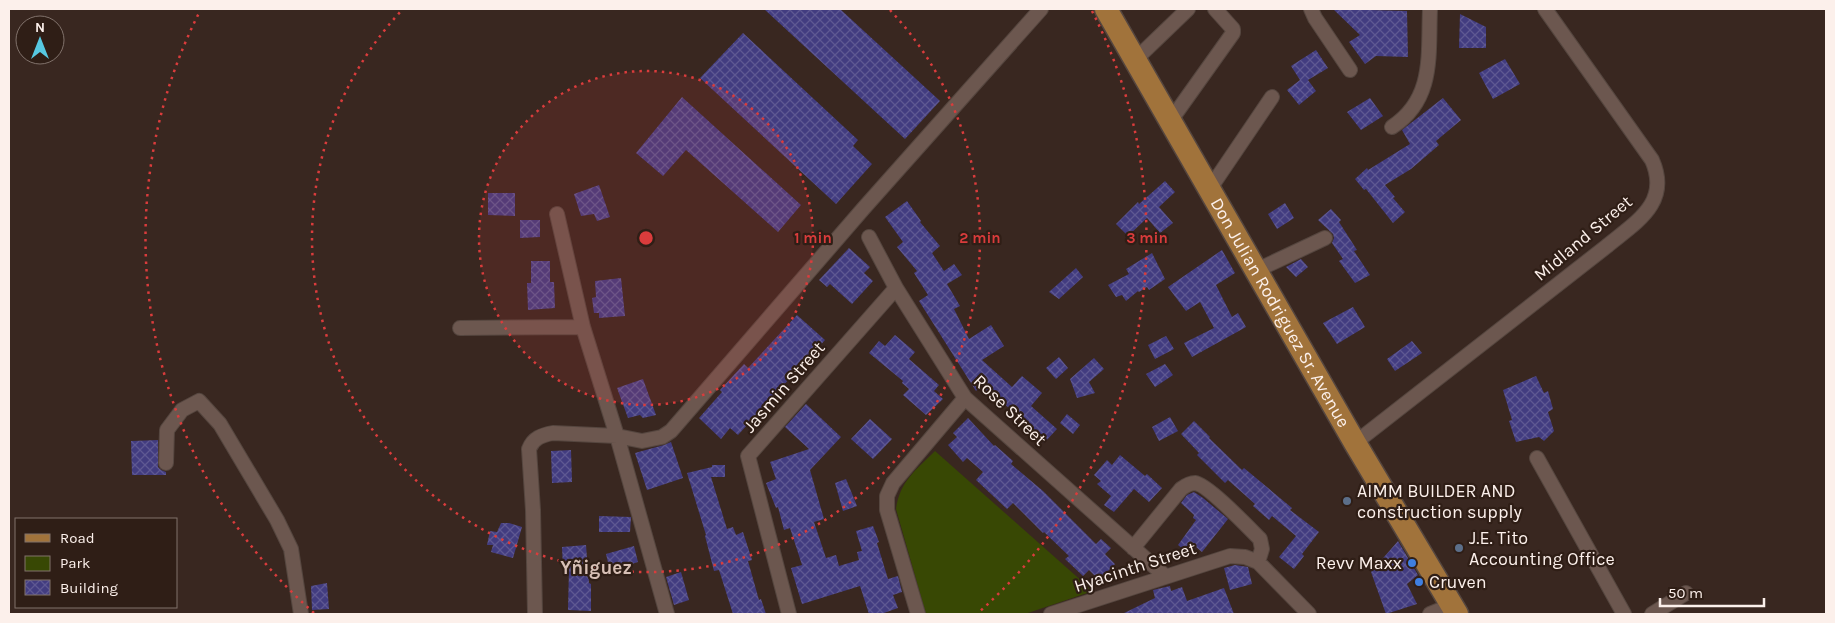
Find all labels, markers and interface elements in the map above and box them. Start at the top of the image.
north arrow [15,15,65,65]
text: N [35,19,45,36]
street label: Midland Street [1529,190,1637,285]
street label: Don Julian Rodriguez Sr. Avenue [1206,194,1355,431]
centre of rings [637,229,655,247]
text: 1 min [794,229,832,247]
text: 2 min [959,229,1001,247]
text: 3 min [1126,229,1168,247]
street label: Jasmin Street [739,337,830,437]
street label: Rose Street [969,370,1051,450]
place label: AIMM BUILDER AND construction supply [1357,480,1522,523]
marker: AIMM BUILDER AND construction supply [1341,495,1353,507]
legend [15,518,178,608]
place label: J.E. Tito Accounting Office [1469,527,1615,570]
text: Road [60,529,95,547]
street label: Hyacinth Street [1071,537,1199,597]
marker: J.E. Tito Accounting Office [1453,542,1465,554]
place label: Revv Maxx [1316,552,1402,574]
text: Park [60,554,90,572]
district label: Yñiguez [560,557,632,579]
marker: Revv Maxx [1406,557,1418,569]
place label: Cruven [1429,571,1487,593]
marker: Cruven [1413,576,1425,588]
scale bar [1660,576,1764,608]
text: Building [60,579,118,597]
text: 50 m [1668,584,1703,602]

